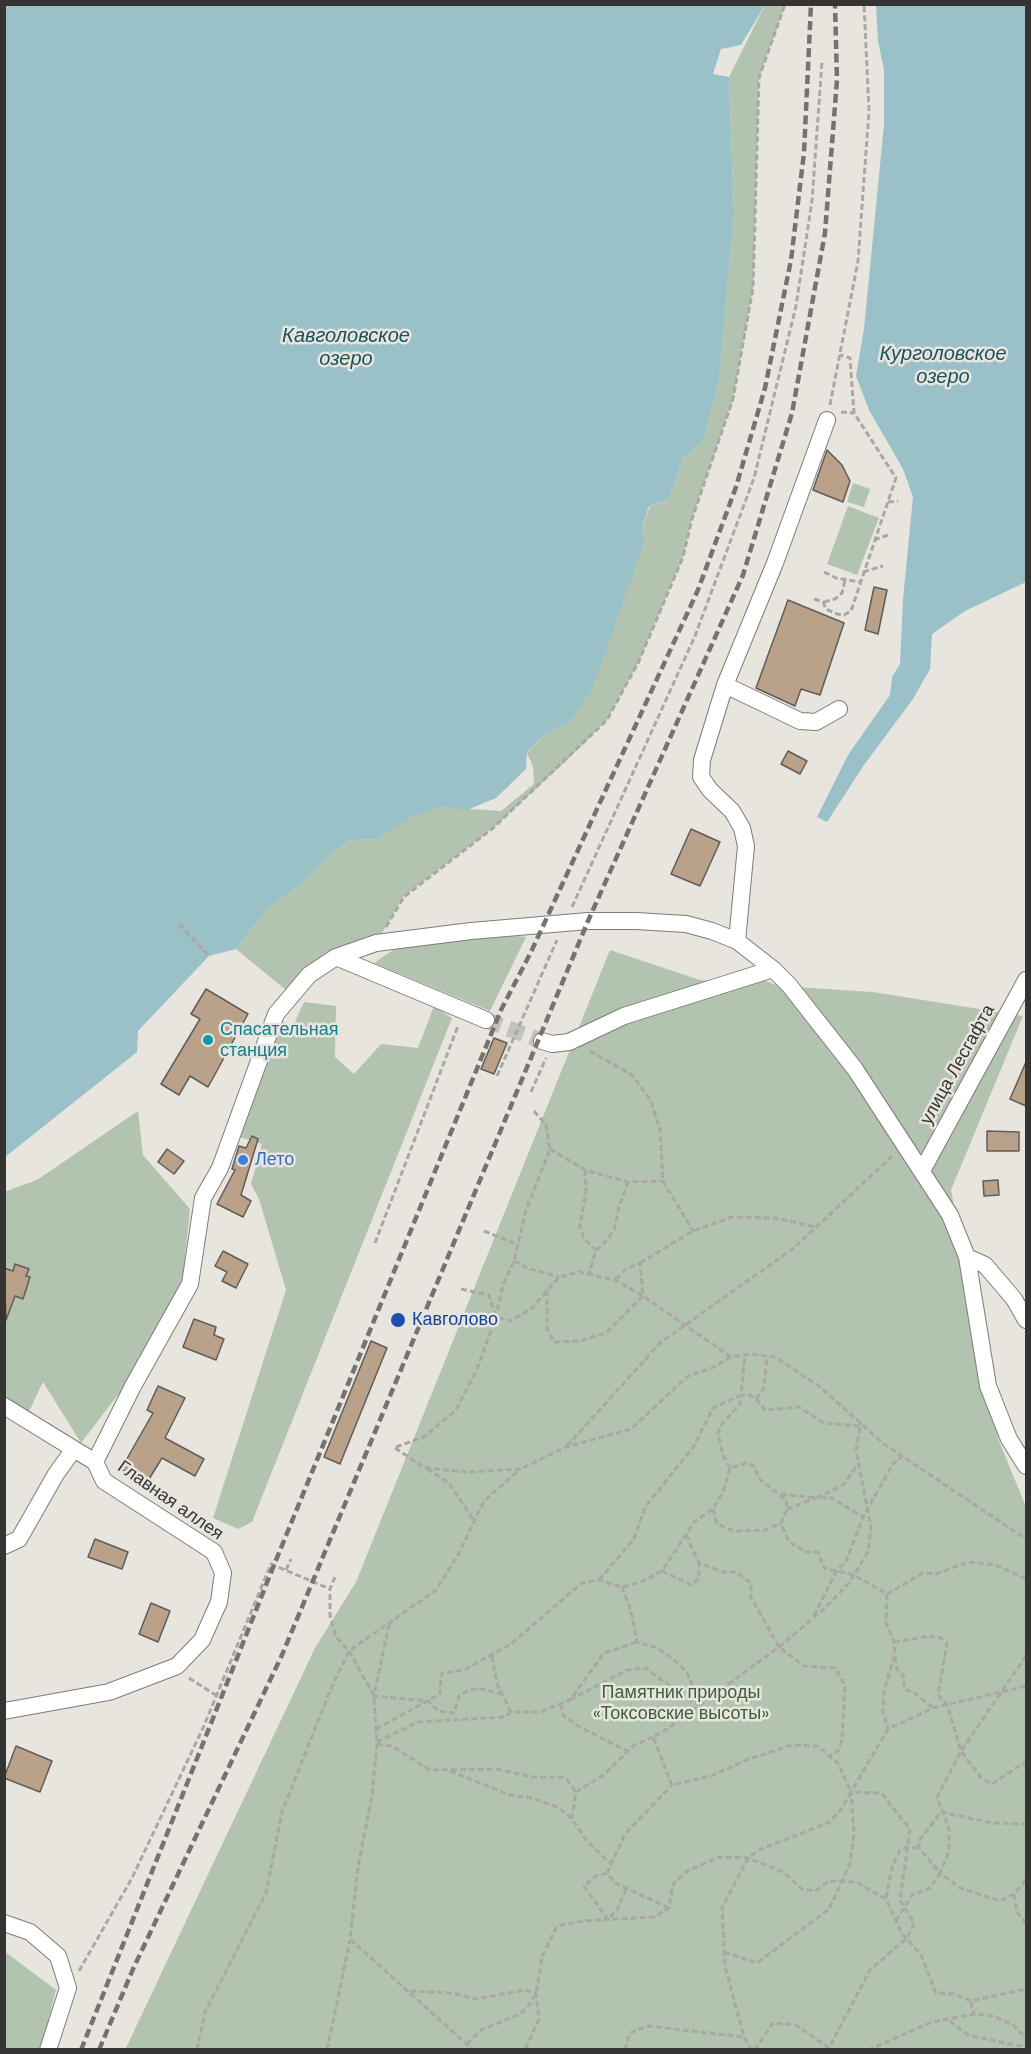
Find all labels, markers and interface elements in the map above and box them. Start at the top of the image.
water label: Кавголовское озеро [282,325,410,372]
water label: Курголовское озеро [879,343,1007,390]
street label: улица Лесгафта [916,1001,1000,1129]
place label: Спасательная станция [220,1019,338,1062]
marker: Спасательная станция [201,1033,215,1047]
place label: Лето [255,1149,294,1171]
marker: Лето [236,1153,250,1167]
place label: Кавголово [412,1309,498,1331]
marker: Кавголово [389,1311,407,1329]
street label: Главная аллея [113,1457,227,1545]
park label: Памятник природы «Токсовские высоты» [593,1682,769,1724]

